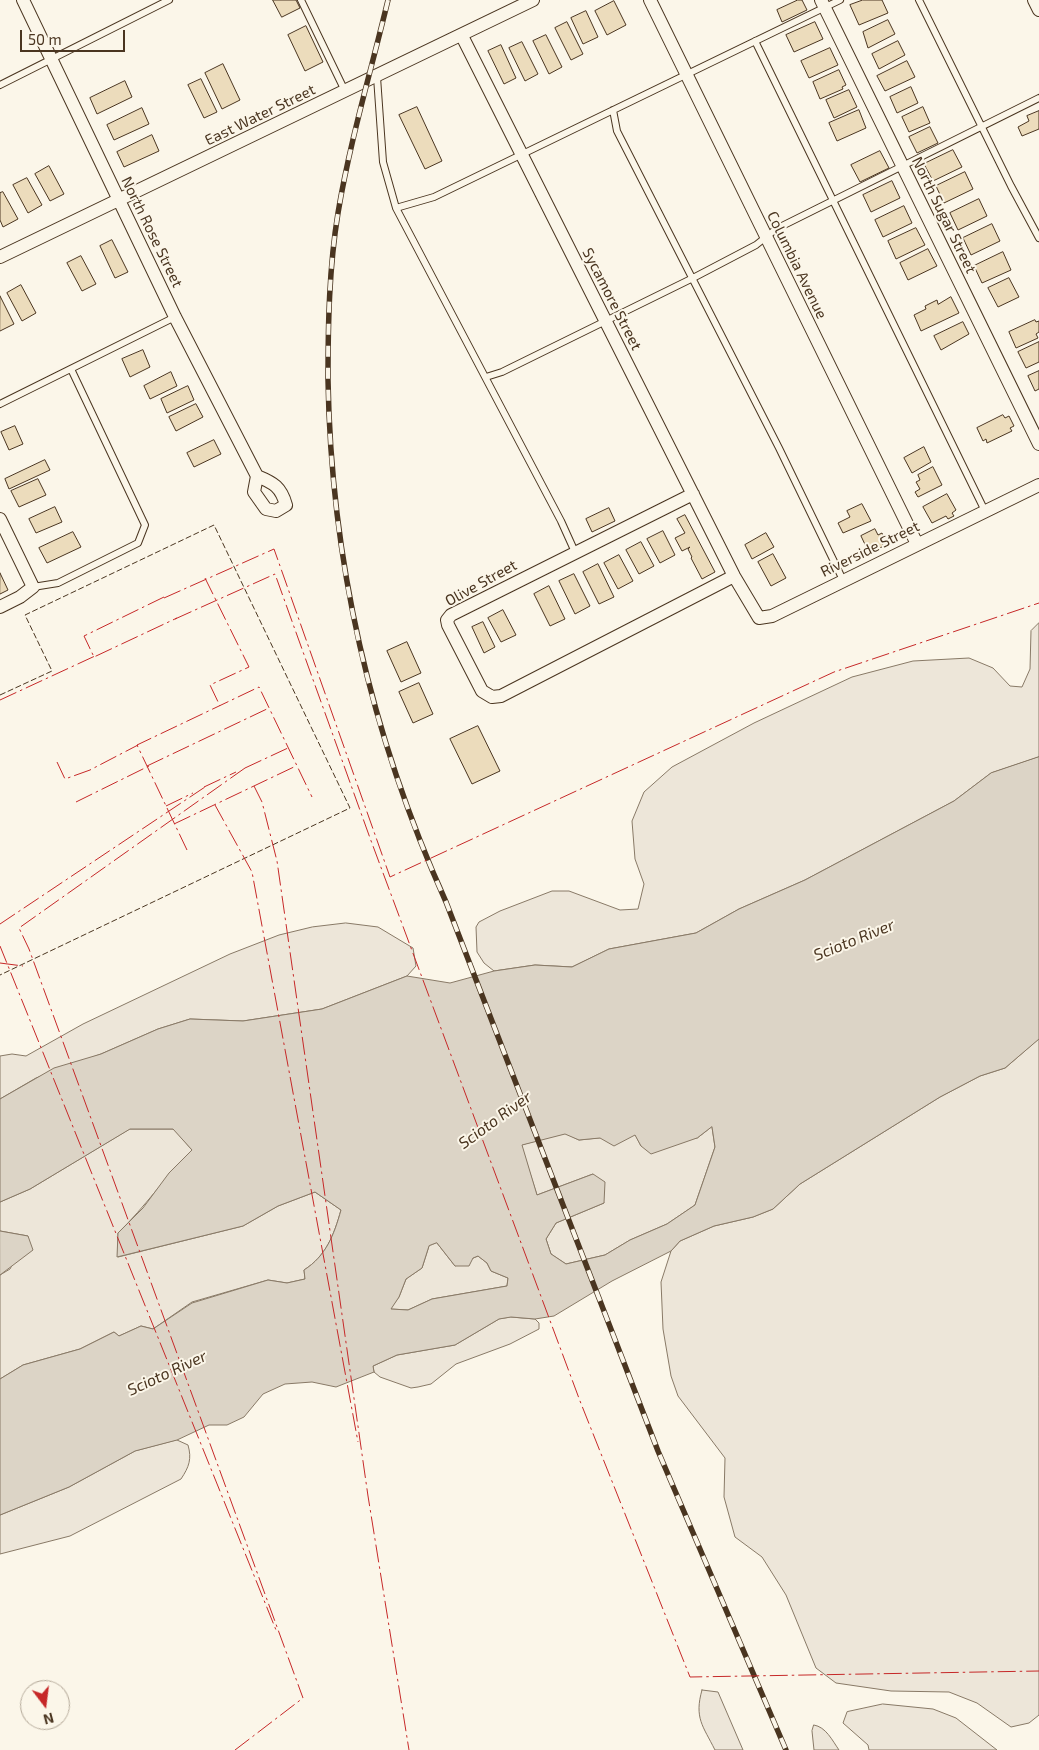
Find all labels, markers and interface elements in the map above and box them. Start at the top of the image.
scale bar [22,20,128,52]
text: 50 m [28,30,62,48]
street label: East Water Street [202,81,318,149]
street label: North Sugar Street [908,154,980,276]
street label: North Rose Street [117,174,187,290]
street label: Columbia Avenue [763,208,831,322]
street label: Sycamore Street [578,245,646,353]
street label: Riverside Street [818,517,922,581]
street label: Olive Street [442,556,520,610]
water label: Scioto River [811,915,897,965]
water label: Scioto River [455,1087,535,1153]
water label: Scioto River [124,1346,210,1400]
north arrow [20,1680,70,1730]
text: N [42,1709,56,1729]

